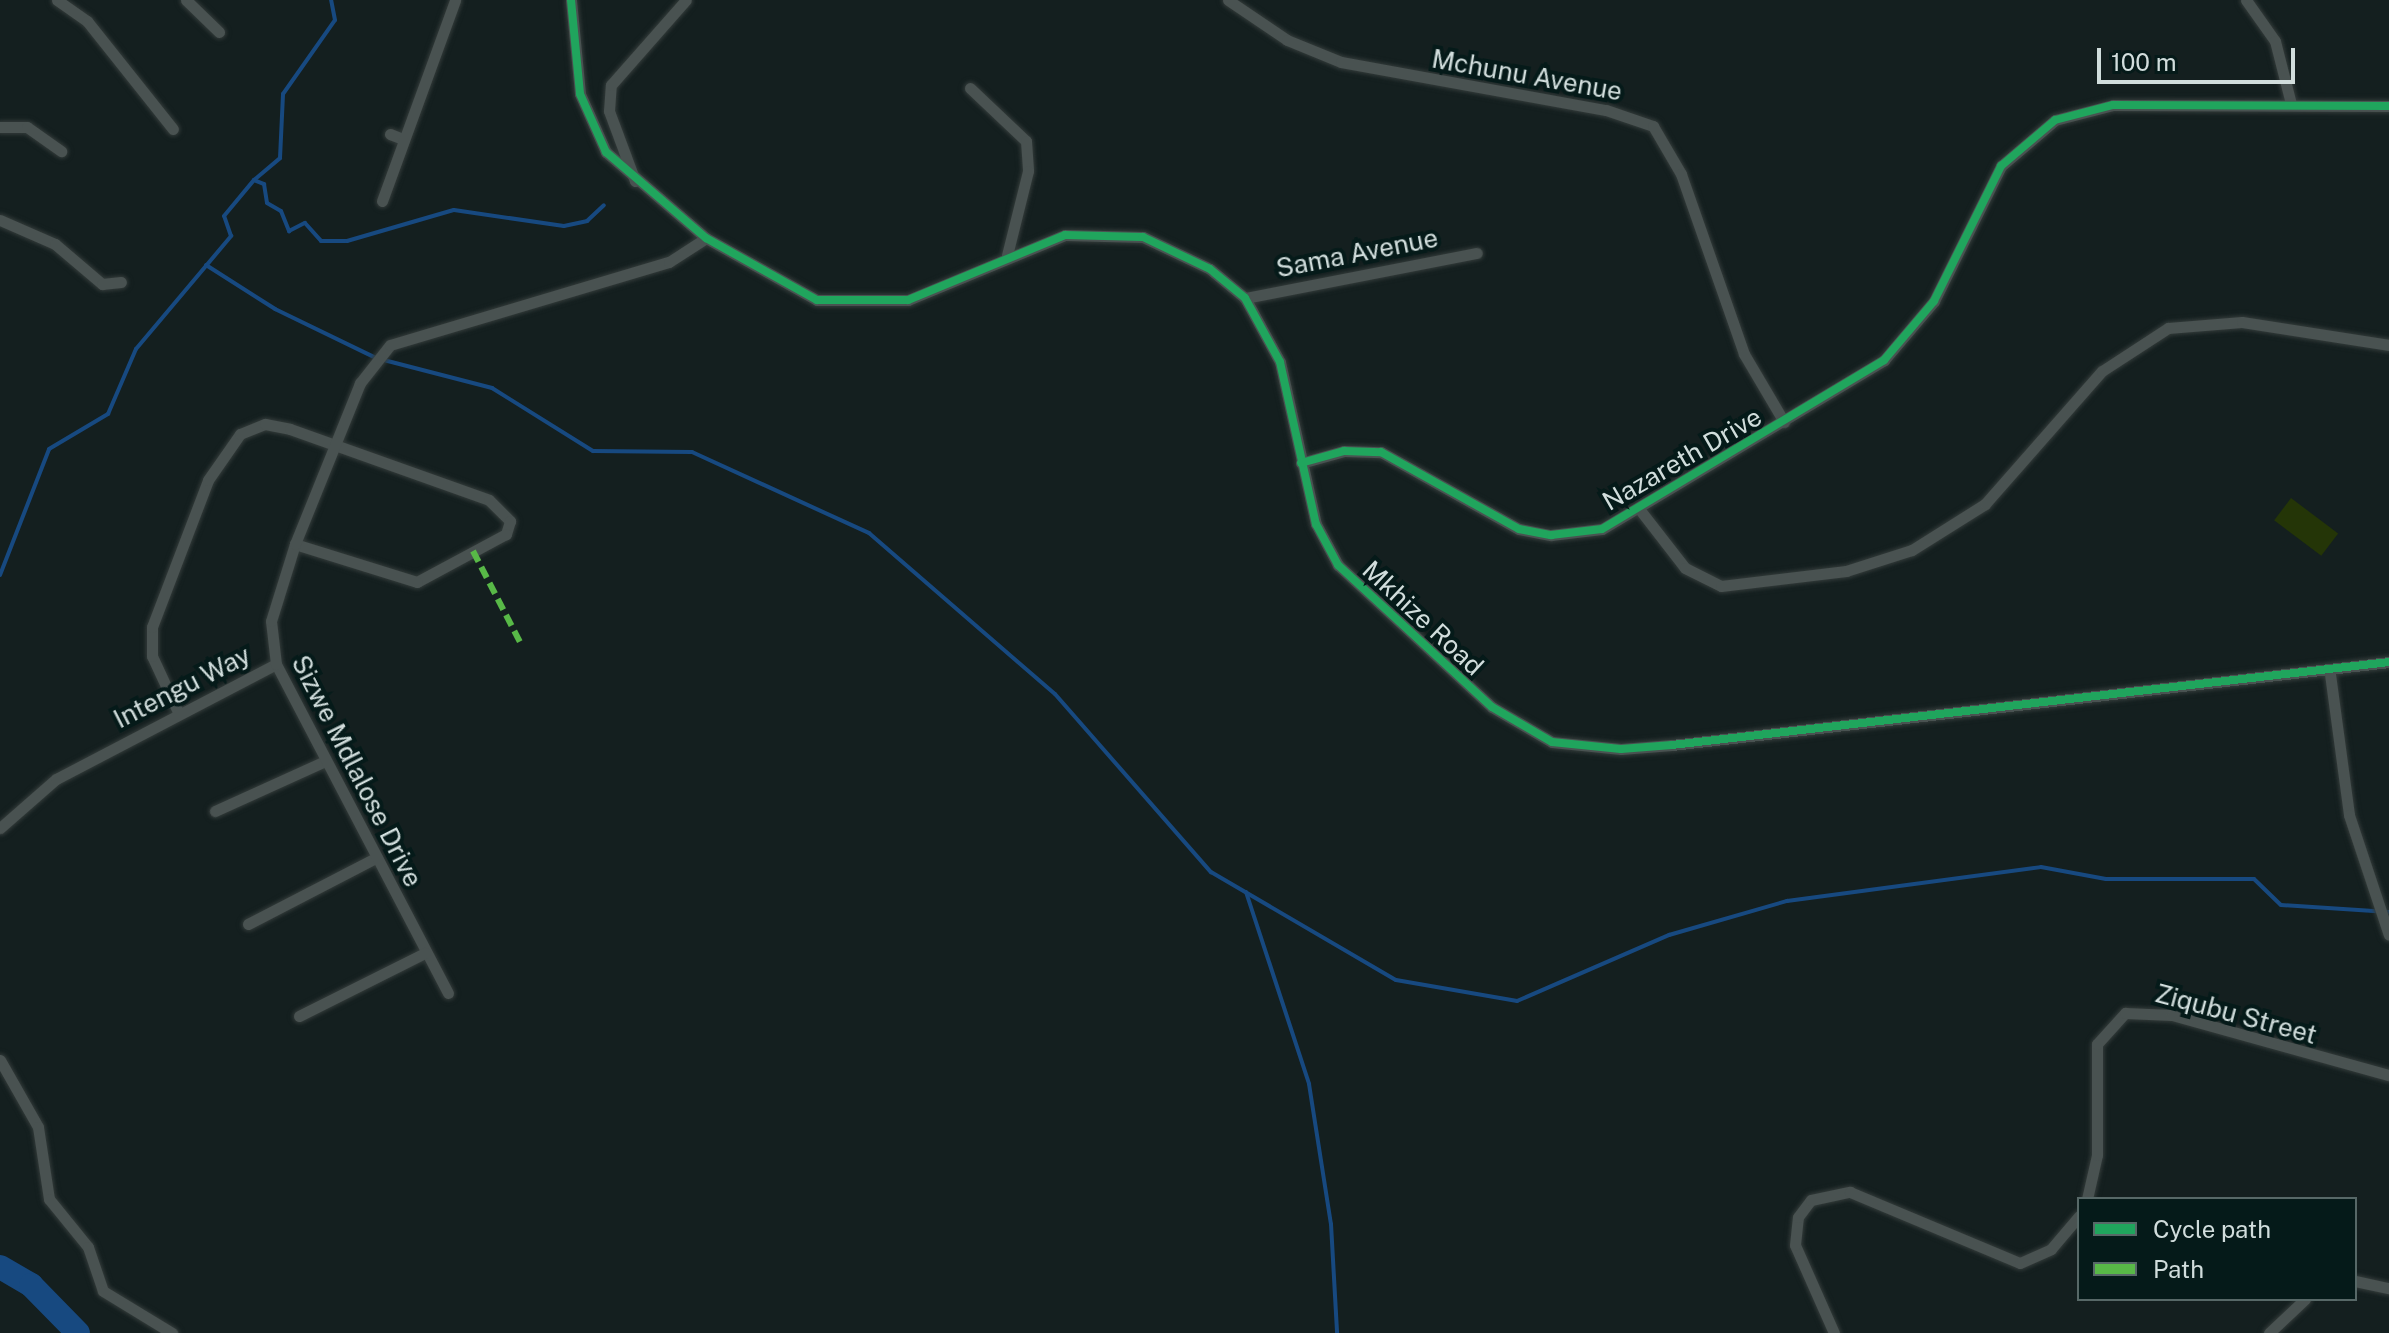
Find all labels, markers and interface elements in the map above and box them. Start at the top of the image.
scale bar [2101,32,2299,82]
street label: Mchunu Avenue [1429,43,1625,107]
text: 100 m [2111,48,2177,76]
street label: Sama Avenue [1273,222,1441,284]
street label: Nazareth Drive [1597,401,1767,517]
street label: Mkhize Road [1356,554,1490,682]
street label: Intengu Way [108,639,256,735]
street label: Sizwe Mdlalose Drive [285,650,429,892]
street label: Ziqubu Street [2152,977,2320,1051]
legend [2077,1197,2357,1301]
text: Cycle path [2153,1215,2271,1243]
text: Path [2153,1255,2204,1283]

